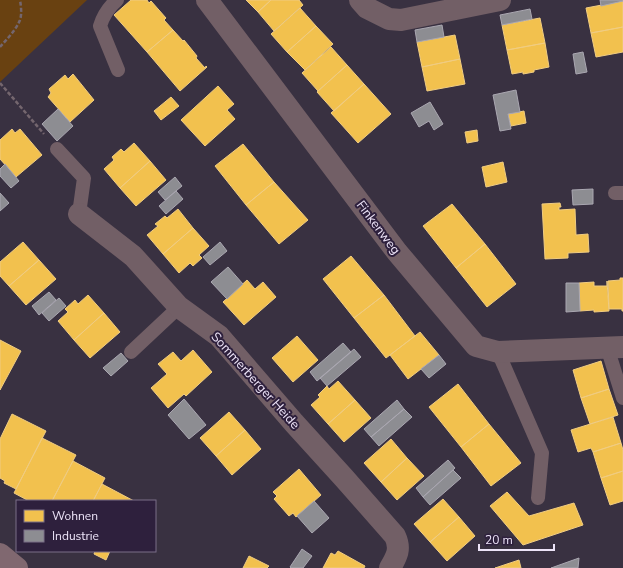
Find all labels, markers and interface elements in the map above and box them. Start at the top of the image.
street label: Finkenweg [352,197,404,258]
street label: Sommerberger Heide [207,328,304,433]
legend [16,500,156,552]
text: Wohnen [52,508,98,524]
scale bar [479,526,554,552]
text: Industrie [52,528,99,544]
text: 20 m [485,532,513,548]

